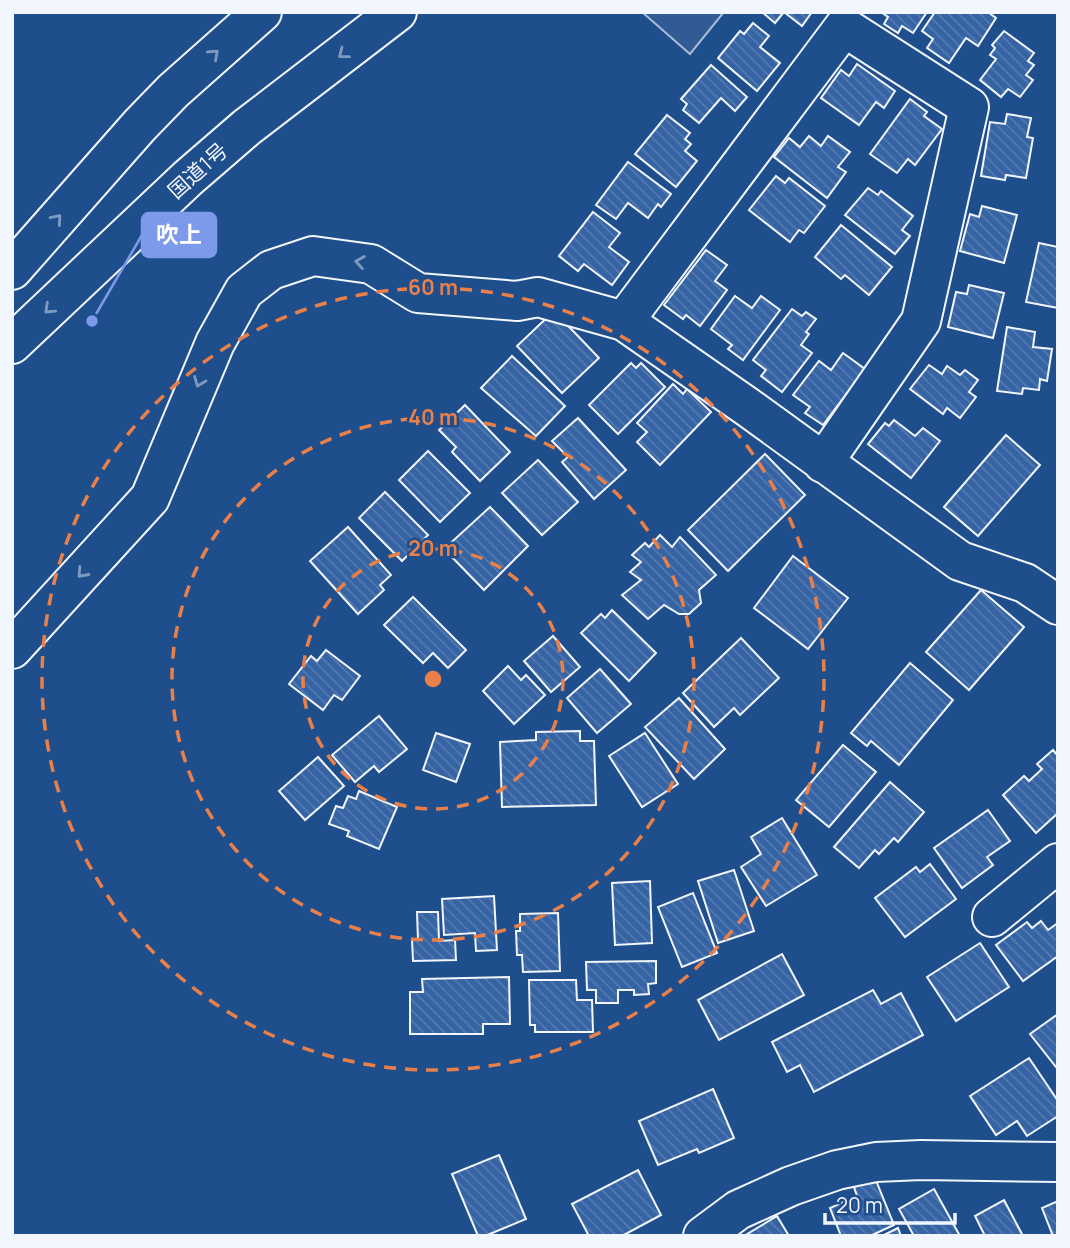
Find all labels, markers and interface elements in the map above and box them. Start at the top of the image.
one-way arrow [338,45,350,58]
one-way arrow [206,50,219,63]
street label: 国道1号 [162,136,233,204]
callout: 吹上 [142,213,216,257]
one-way arrow [49,214,61,227]
text: 吹上 [156,218,202,250]
one-way arrow [354,255,366,270]
text: 60 m [408,273,458,301]
one-way arrow [44,300,57,313]
one-way arrow [193,374,207,387]
text: 40 m [408,403,458,431]
text: 20 m [408,534,458,562]
one-way arrow [78,565,90,578]
centre of rings [421,667,445,691]
scale bar [825,1182,954,1226]
text: 20 m [836,1191,883,1219]

